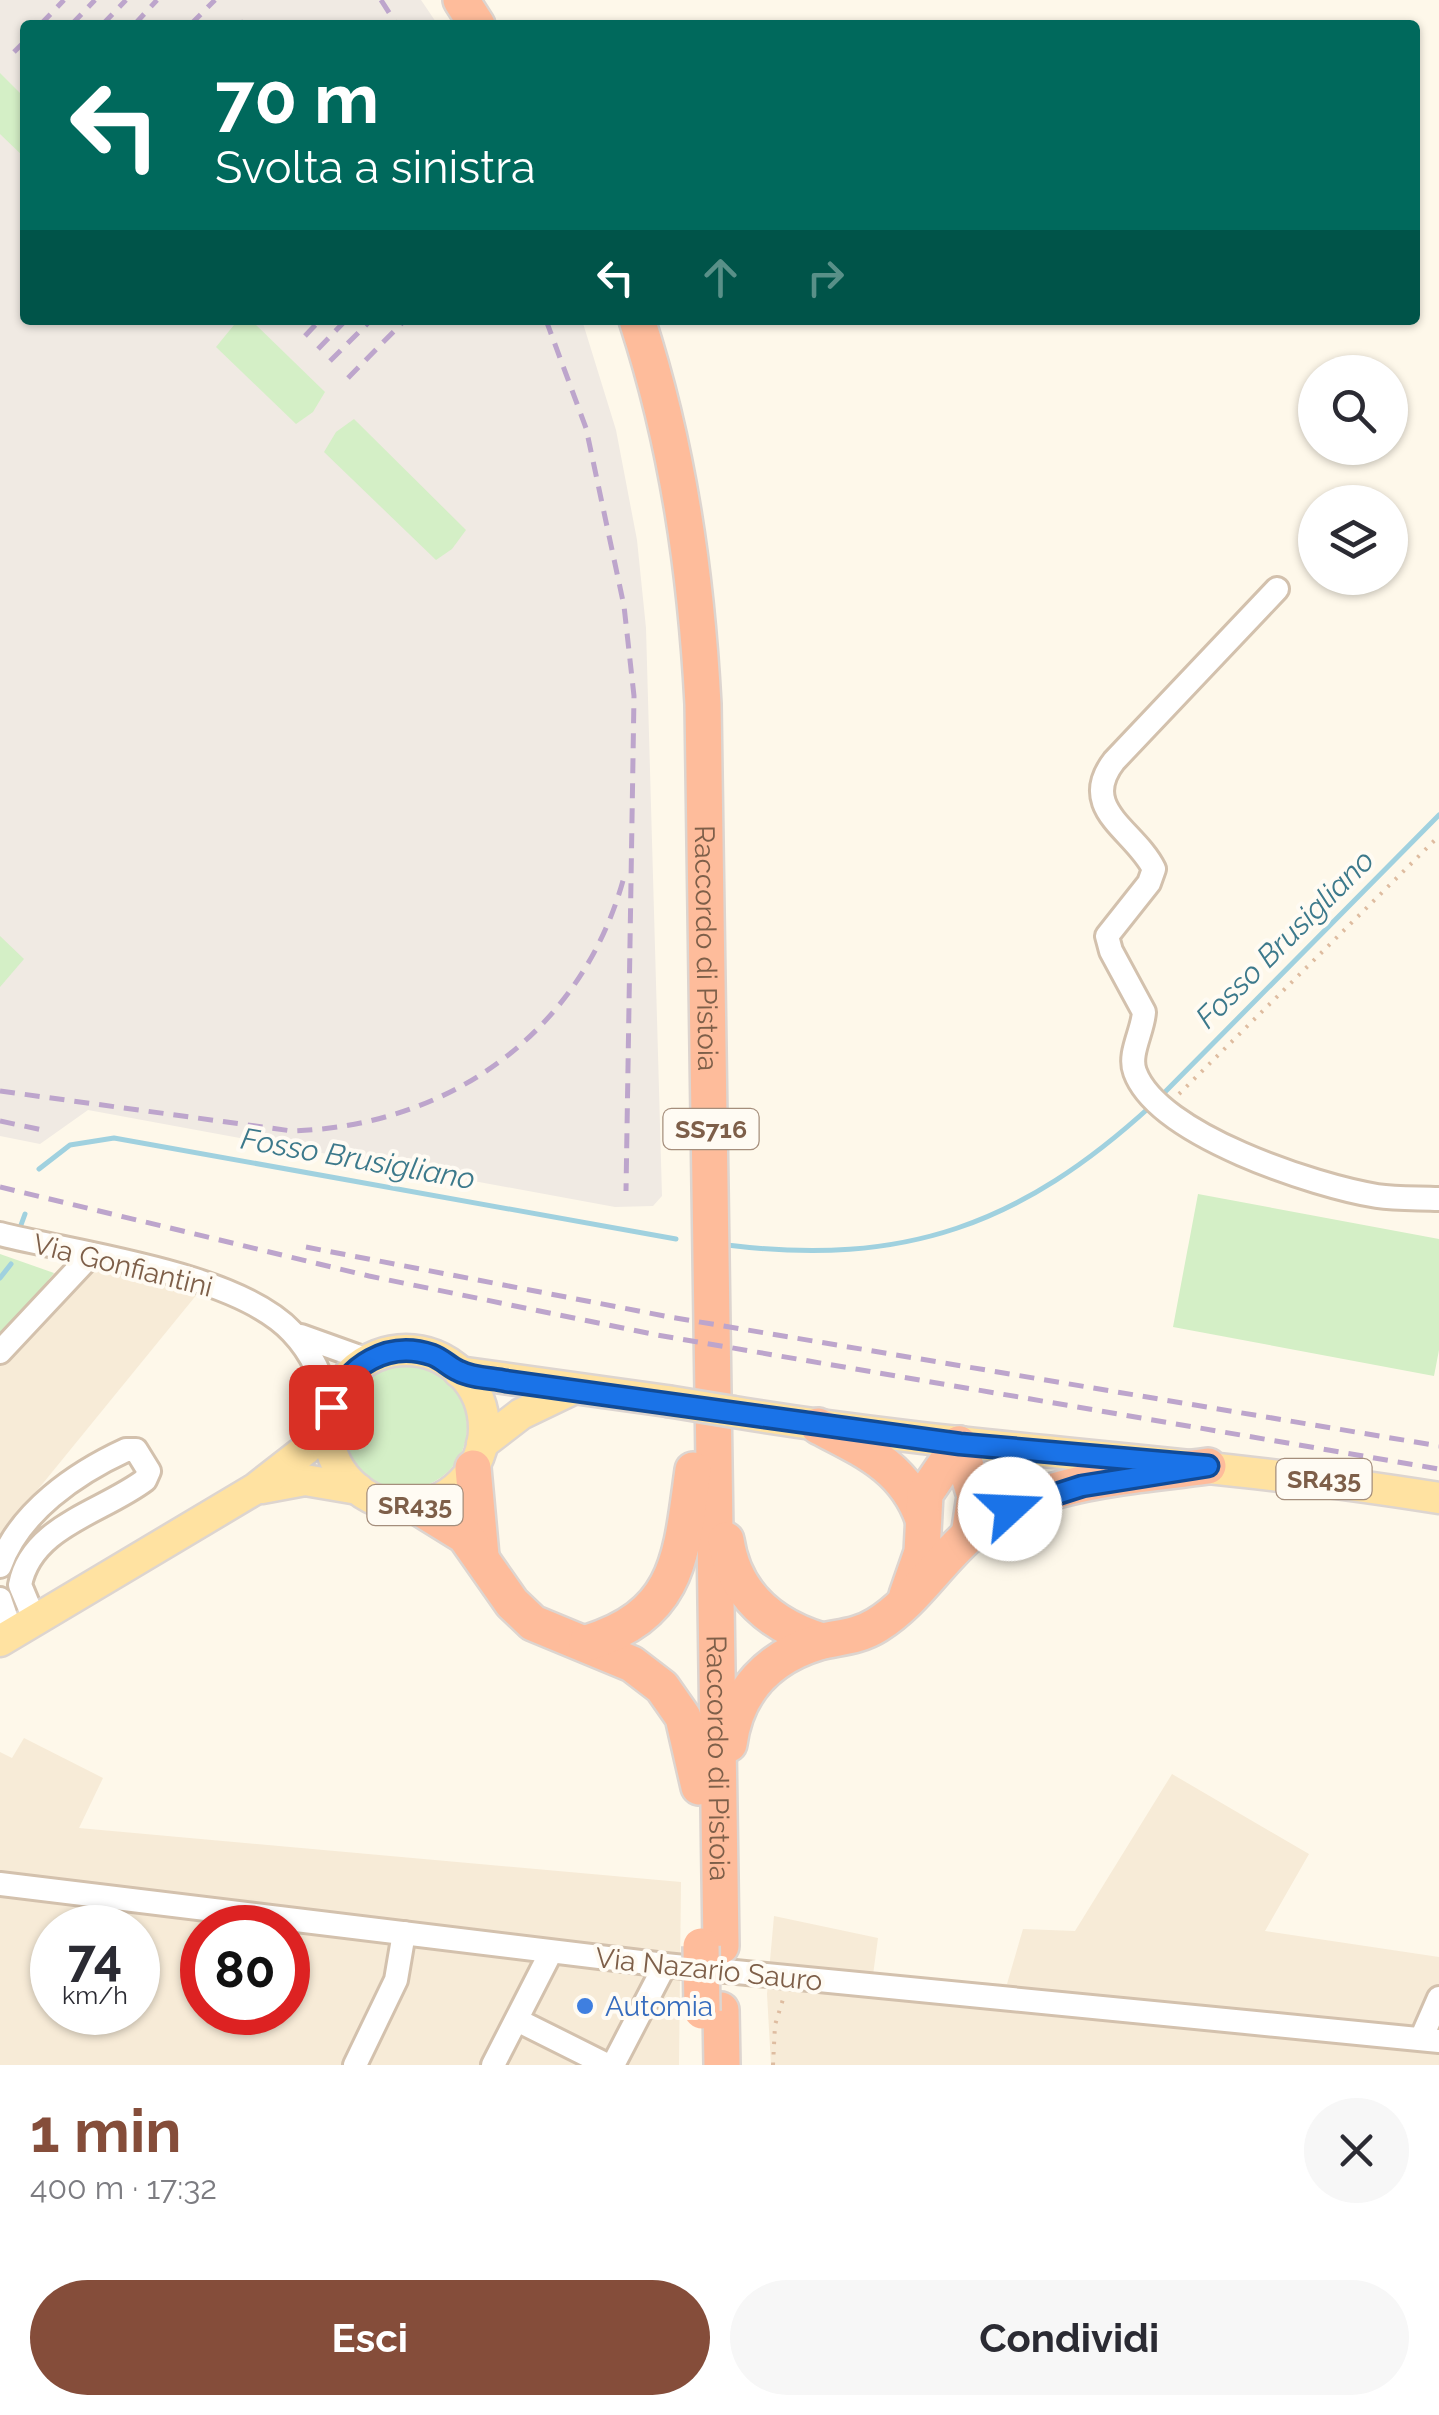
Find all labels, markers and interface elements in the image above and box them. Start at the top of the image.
text: 70 m [215,57,379,139]
icon: left [50,60,180,190]
text: Svolta a sinistra [215,141,535,194]
icon: left [588,250,643,305]
icon: ahead [693,250,748,305]
icon: right [798,250,853,305]
map controls [1298,355,1408,595]
button: search [1298,355,1408,465]
button: layers [1298,485,1408,595]
street label: Raccordo di Pistoia [688,825,724,1071]
water label: Fosso Brusigliano [1188,842,1381,1035]
road number: SS716 [664,1109,758,1149]
water label: Fosso Brusigliano [238,1121,478,1196]
street label: Via Gonfiantini [30,1227,216,1304]
pin [289,1365,374,1450]
icon: arrive [304,1380,359,1435]
position arrow [958,1457,1062,1561]
road number: SR435 [1276,1459,1372,1499]
road number: SR435 [368,1485,462,1525]
street label: Raccordo di Pistoia [699,1635,736,1881]
speed limit sign: 80 [180,1905,310,2035]
text: 74 [68,1928,122,1987]
street label: Via Nazario Sauro [594,1941,824,1998]
text: km/h [62,1980,128,2010]
place label: Automia [605,1990,713,2023]
marker: Automia [574,1995,596,2017]
text: 1 min [30,2096,181,2166]
button: close [1304,2098,1409,2203]
text: 400 m · 17:32 [30,2169,217,2206]
button: Esci [30,2280,710,2395]
button: Condividi [730,2280,1409,2395]

